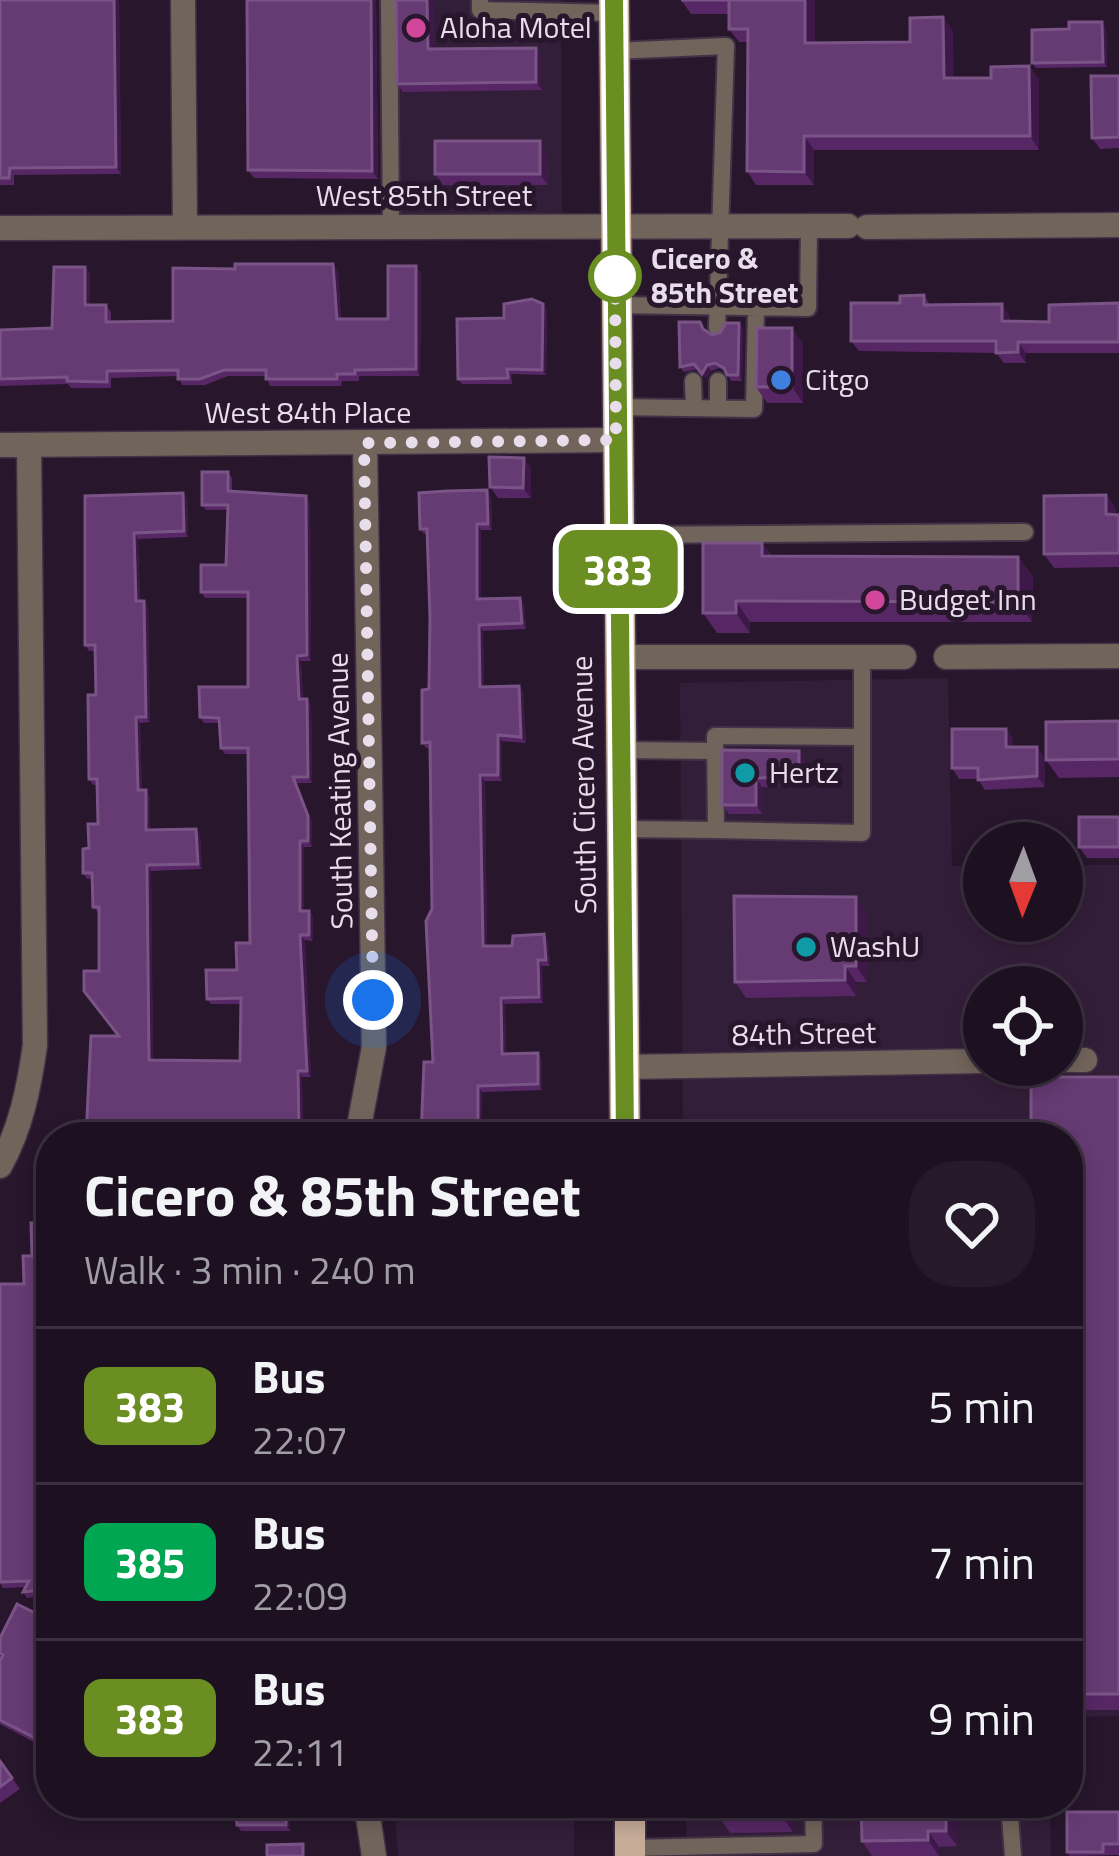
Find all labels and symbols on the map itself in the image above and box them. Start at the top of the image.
place label: Aloha Motel [440,4,592,50]
marker: Aloha Motel [403,15,429,41]
street label: West 85th Street [316,172,533,218]
place label: Cicero & 85th Street [651,235,799,315]
marker: Cicero & 85th Street [590,251,640,301]
place label: Citgo [805,356,870,402]
marker: Citgo [768,367,794,393]
street label: West 84th Place [205,389,411,435]
line badge: 383 [549,530,687,608]
place label: Budget Inn [899,576,1037,622]
marker: Budget Inn [862,587,888,613]
street label: South Keating Avenue [314,652,364,930]
street label: South Cicero Avenue [558,655,608,915]
place label: Hertz [769,749,839,795]
marker: Hertz [732,760,758,786]
north arrow [963,822,1083,942]
place label: WashU [830,923,920,969]
marker: WashU [793,934,819,960]
your location [343,970,403,1030]
street label: 84th Street [731,1009,877,1057]

